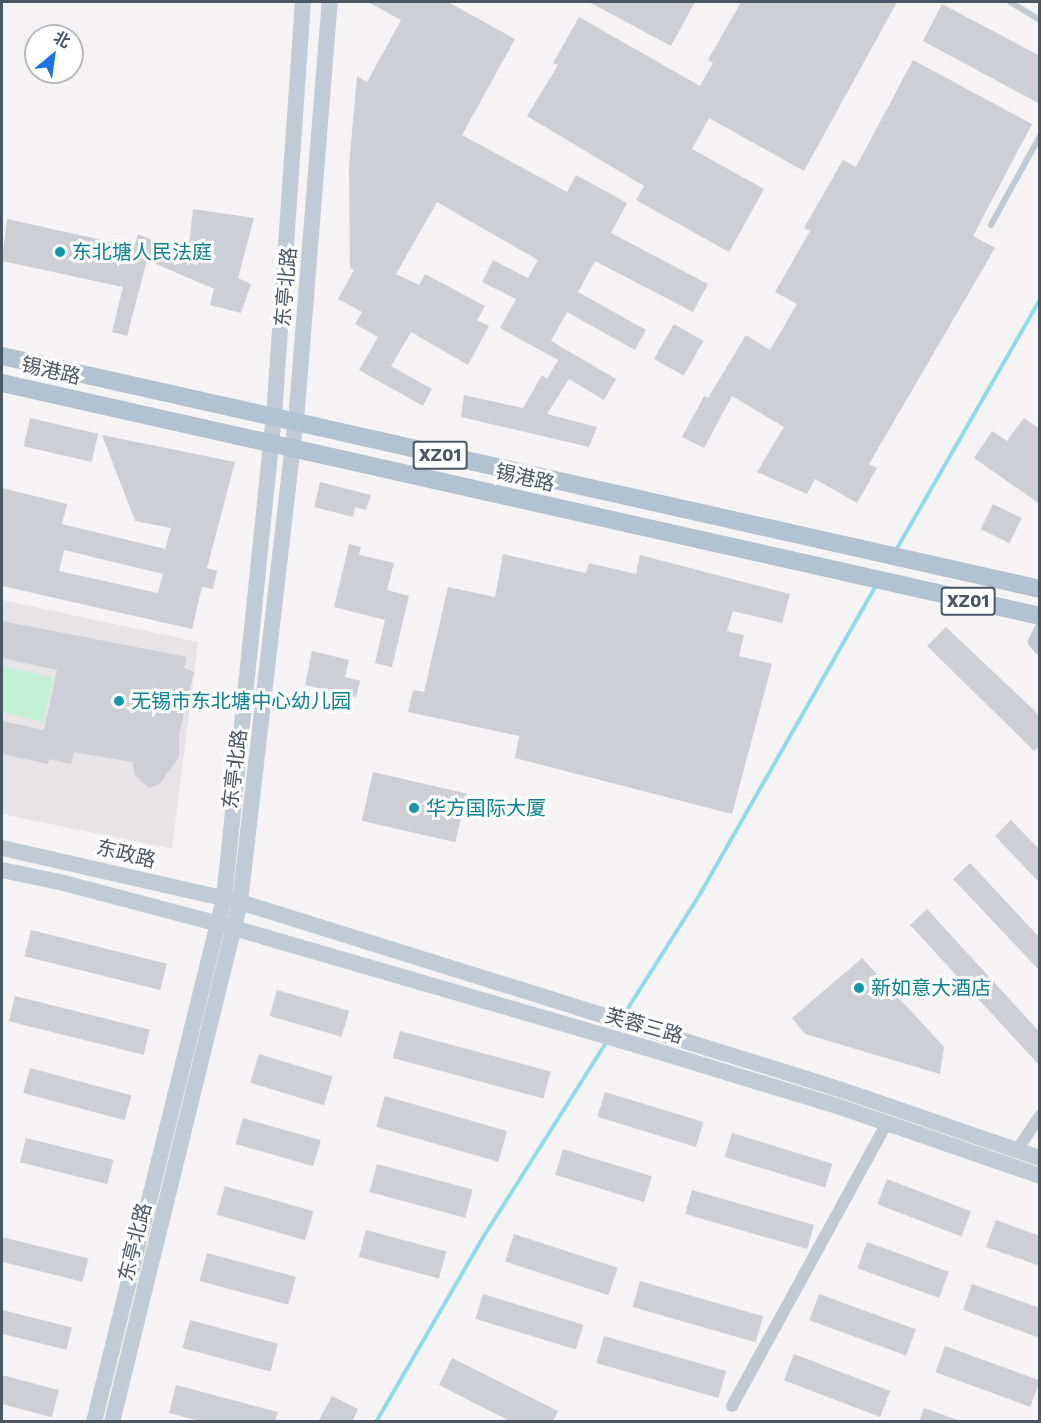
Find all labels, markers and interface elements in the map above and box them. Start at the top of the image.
north arrow [24,24,84,84]
text: 北 [50,27,74,52]
place label: 东北塘人民法庭 [72,240,212,264]
marker: 东北塘人民法庭 [53,245,67,259]
street label: 东亭北路 [271,246,301,328]
street label: 锡港路 [19,353,83,389]
road number: XZ01 [412,440,468,470]
street label: 锡港路 [493,460,557,496]
road number: XZ01 [940,586,996,616]
place label: 无锡市东北塘中心幼儿园 [131,689,351,713]
marker: 无锡市东北塘中心幼儿园 [112,694,126,708]
street label: 东亭北路 [218,728,252,810]
place label: 华方国际大厦 [426,796,546,820]
marker: 华方国际大厦 [407,801,421,815]
street label: 东政路 [94,835,158,873]
place label: 新如意大酒店 [871,976,991,1000]
marker: 新如意大酒店 [852,981,866,995]
street label: 芙蓉三路 [602,1003,686,1049]
street label: 东亭北路 [114,1200,156,1284]

